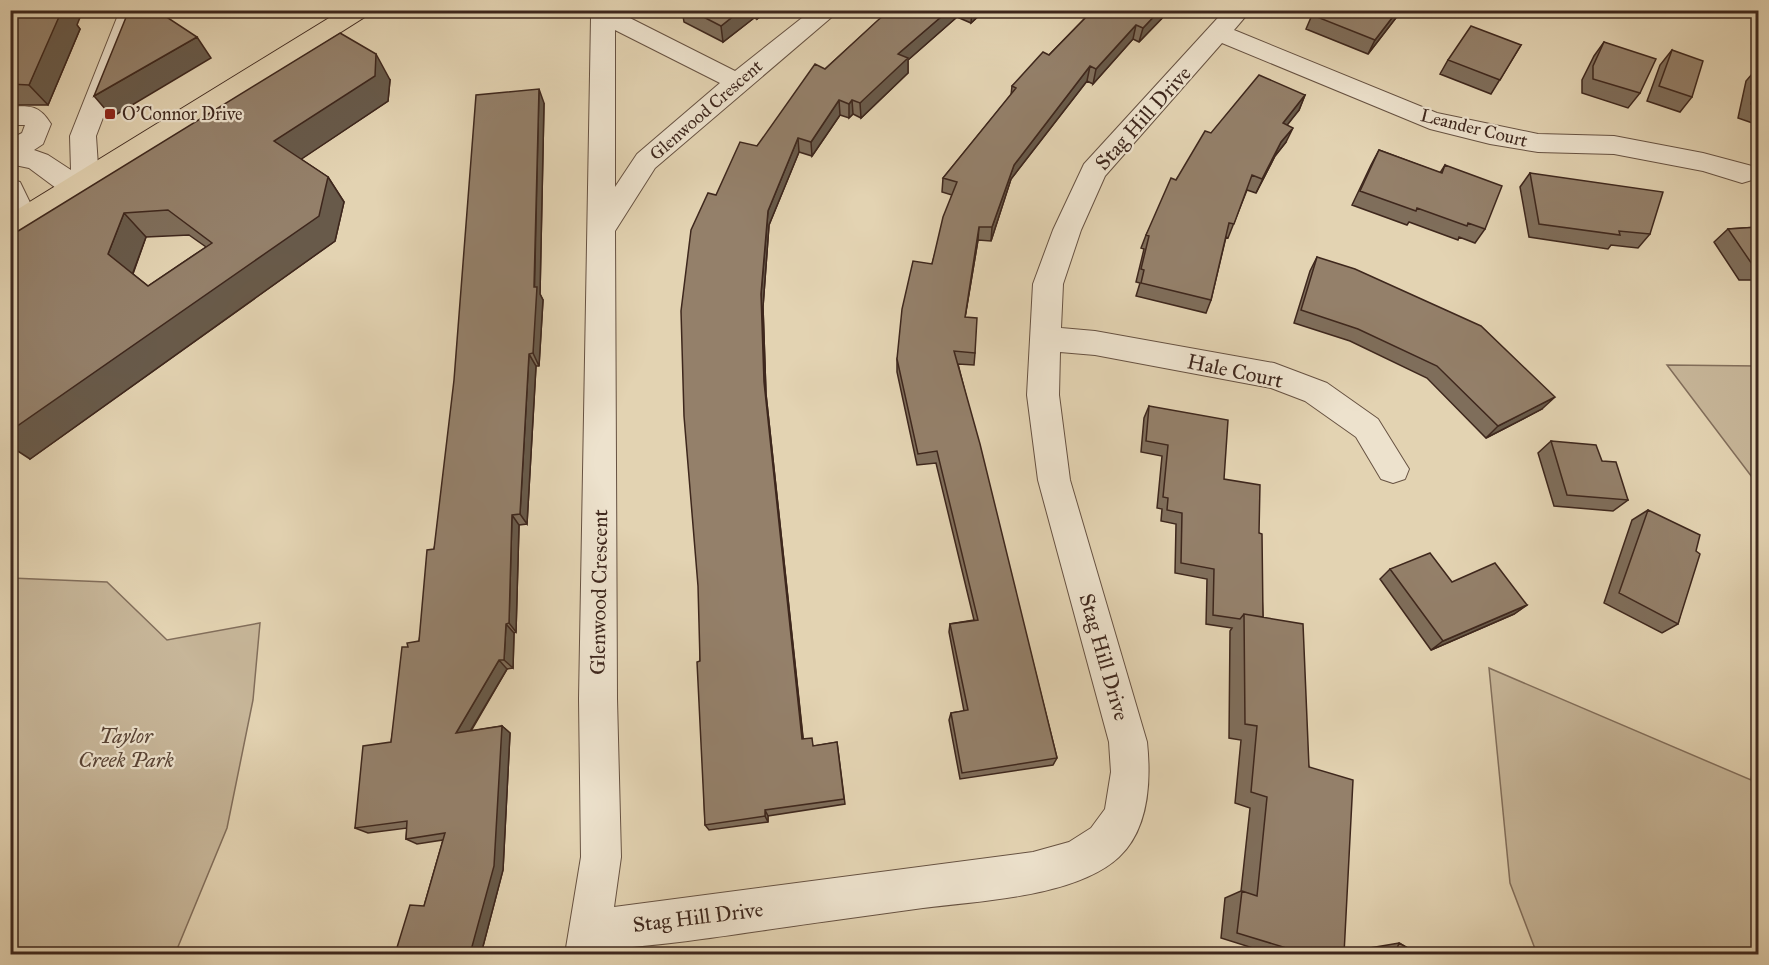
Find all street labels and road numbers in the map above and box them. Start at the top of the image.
street label: Glenwood Crescent [645,55,767,165]
street label: Stag Hill Drive [1089,60,1197,175]
street label: Leander Court [1418,104,1530,152]
street label: Hale Court [1185,348,1286,394]
street label: Glenwood Crescent [585,508,613,675]
street label: Stag Hill Drive [1073,590,1135,724]
street label: Stag Hill Drive [631,896,765,938]

